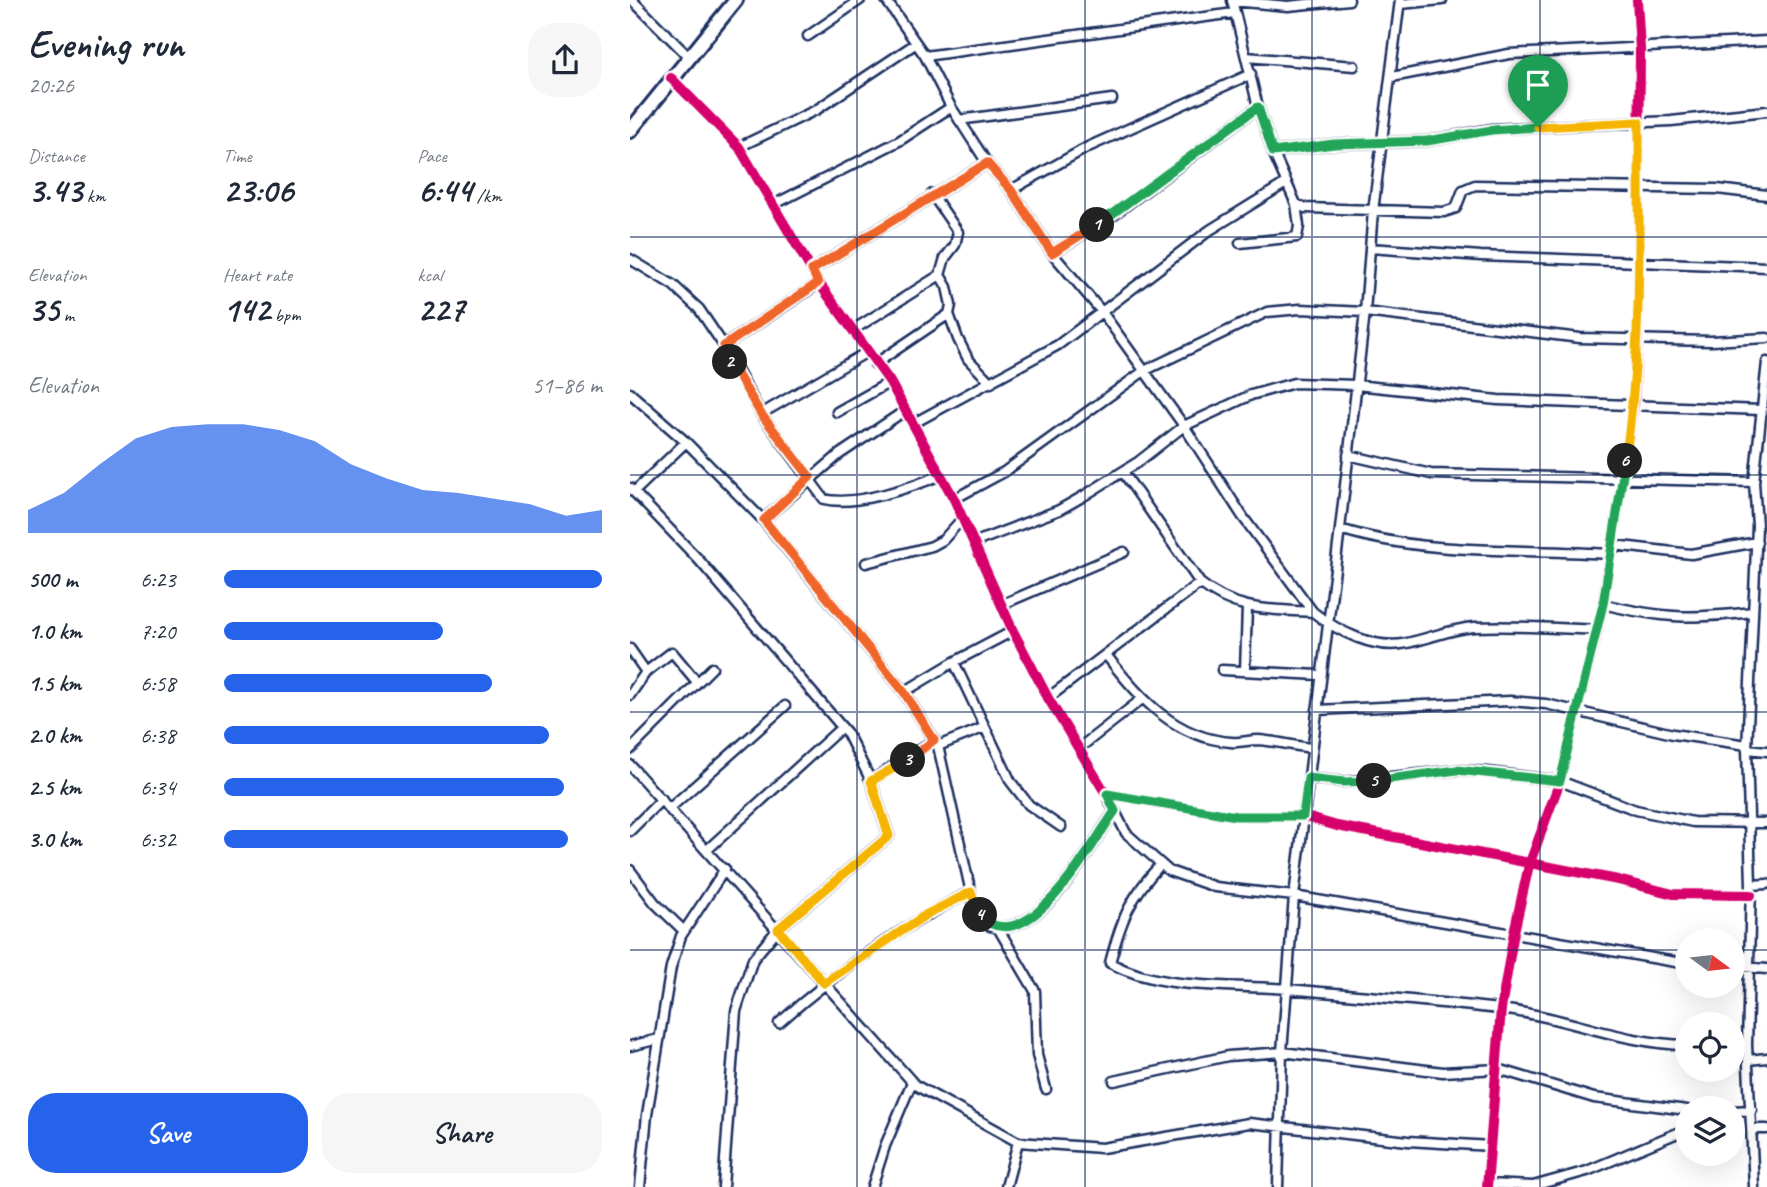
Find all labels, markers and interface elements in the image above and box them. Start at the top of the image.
text: Evening run [28,21,184,68]
button: share [528,23,602,97]
pin [1508,55,1568,127]
icon: arrive [1519,66,1557,104]
text: 20:26 [28,71,74,100]
text: Distance [28,144,85,168]
text: Time [223,144,252,168]
text: Pace [417,144,447,168]
text: 3.43 [28,168,82,213]
text: 23:06 [223,168,293,213]
text: 6:44 [417,168,472,213]
text: km [82,184,105,208]
text: /km [472,184,502,208]
pin: 1 [1079,208,1114,243]
text: 1 [1092,212,1101,236]
text: Elevation [28,263,86,287]
text: Heart rate [223,263,292,287]
text: kcal [417,263,442,287]
text: 35 [28,287,59,332]
text: 142 [223,287,270,332]
text: 227 [417,287,464,332]
text: m [59,303,74,327]
text: bpm [270,303,301,327]
pin: 2 [712,344,748,380]
text: 2 [725,349,734,373]
text: Elevation [28,371,99,400]
text: 51–86 m [532,371,602,400]
pin: 6 [1608,444,1642,478]
text: 6 [1620,448,1629,472]
text: 500 m [28,565,77,594]
text: 6:23 [140,565,176,594]
text: 1.0 km [28,617,82,646]
text: 7:20 [140,617,176,646]
text: 1.5 km [28,669,81,698]
text: 6:58 [140,669,176,698]
text: 2.0 km [28,721,82,750]
text: 6:38 [140,721,176,750]
pin: 3 [890,742,926,778]
text: 3 [903,747,912,771]
pin: 5 [1356,764,1392,798]
text: 5 [1369,768,1378,792]
text: 2.5 km [28,773,81,802]
text: 6:34 [140,773,176,802]
text: 3.0 km [28,825,82,854]
text: 6:32 [140,825,176,854]
pin: 4 [962,898,998,932]
text: 4 [975,902,984,926]
north arrow [1675,928,1745,998]
map controls [1675,928,1745,1166]
button: locate [1675,1012,1745,1082]
button: Save [28,1093,308,1173]
button: Share [322,1093,602,1173]
button: layers [1675,1096,1745,1166]

